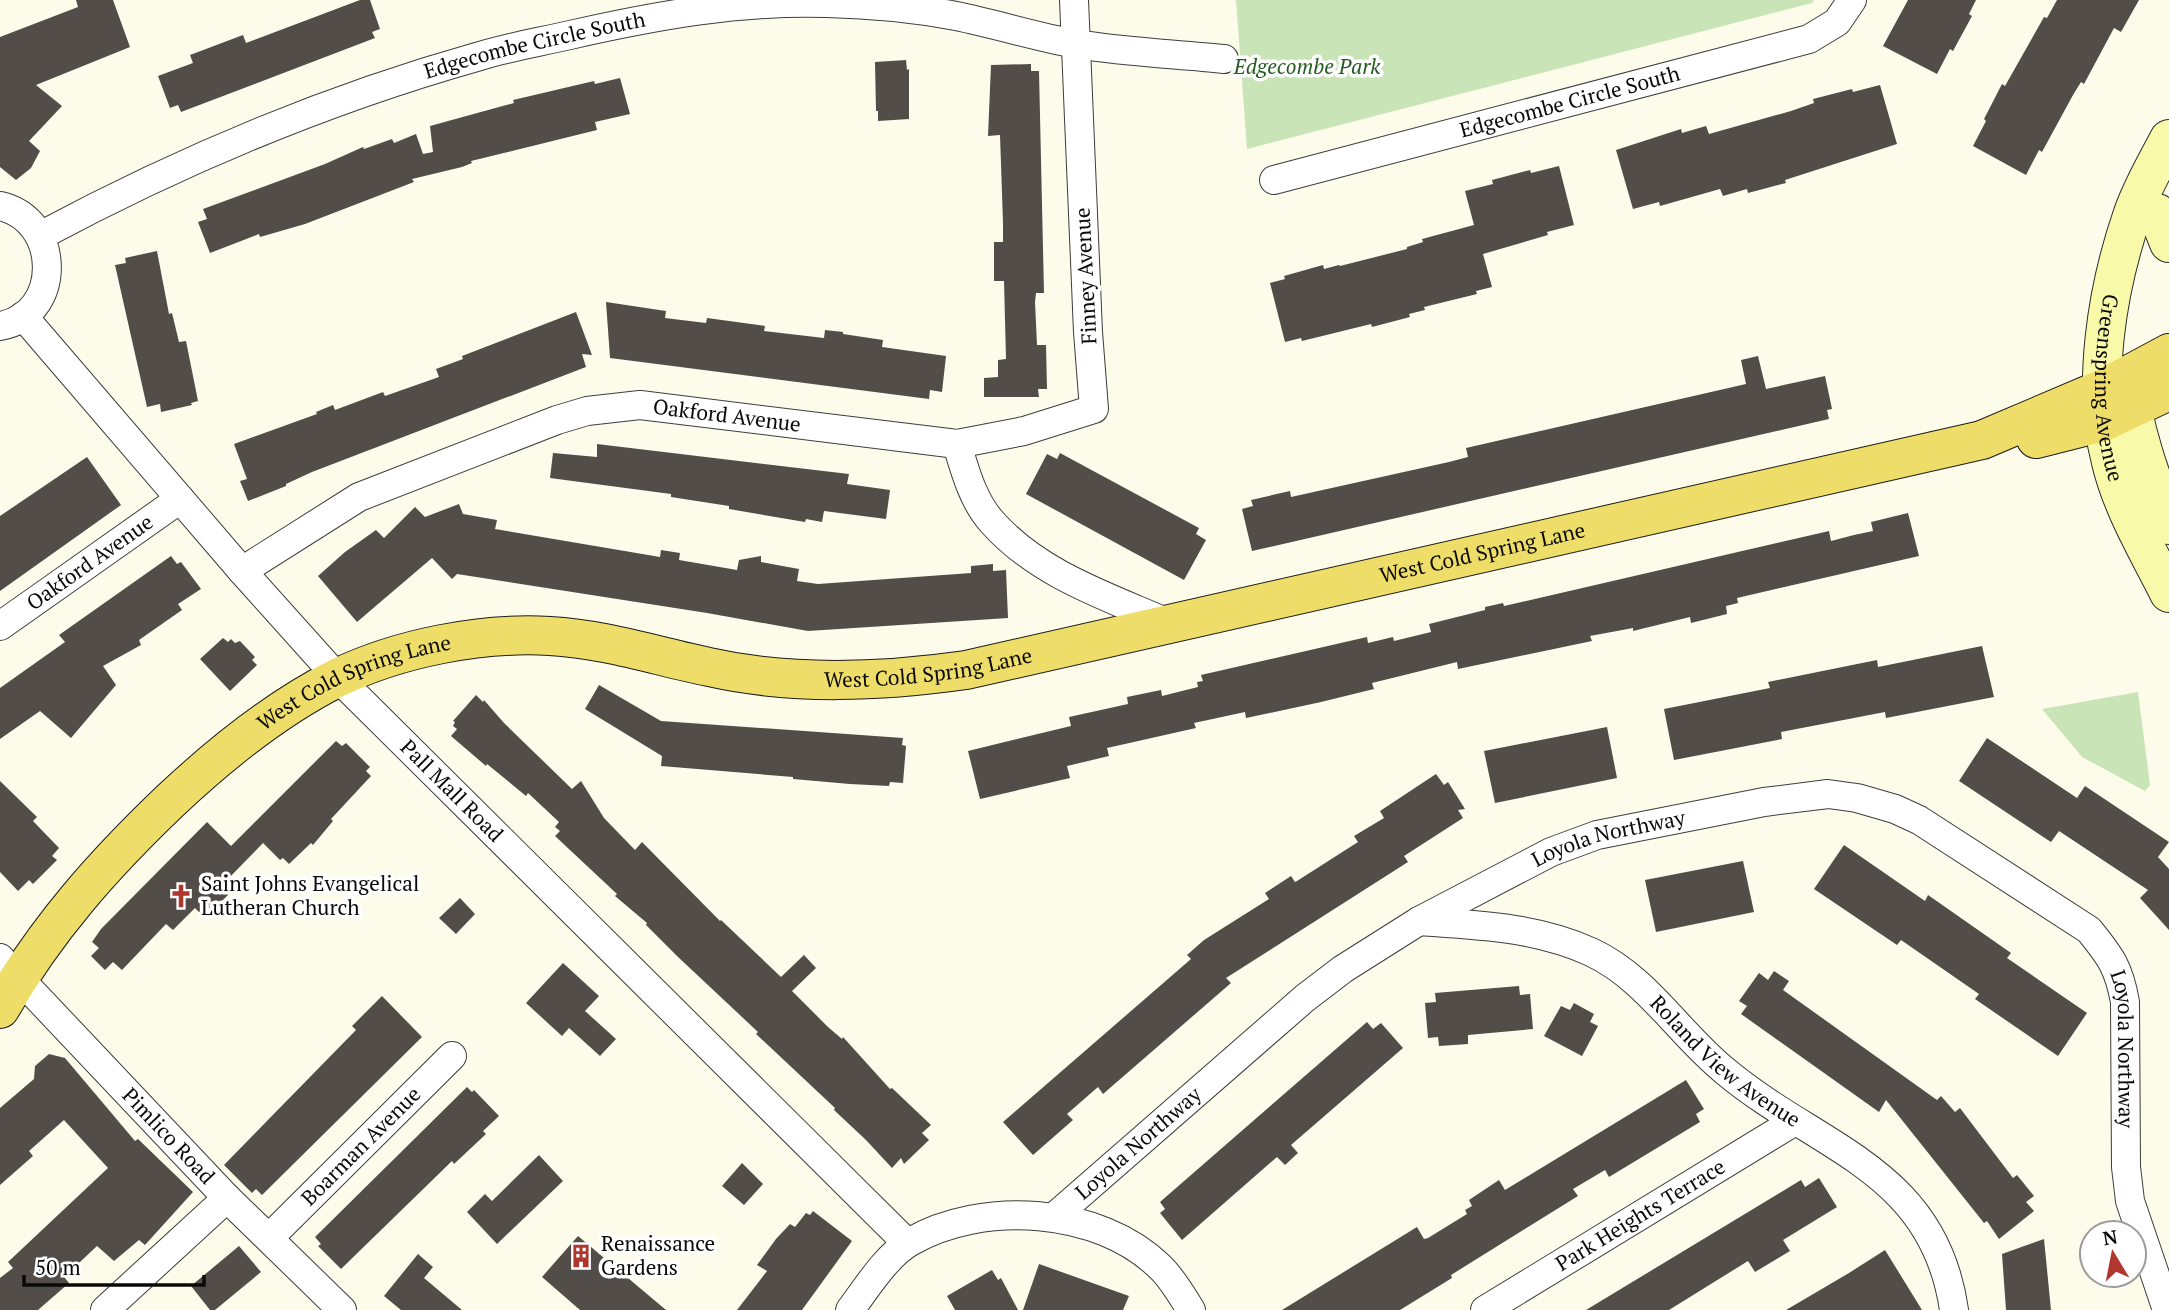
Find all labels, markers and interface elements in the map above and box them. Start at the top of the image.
street label: Edgecombe Circle South [420,5,647,85]
park label: Edgecombe Park [1233,52,1381,80]
street label: Edgecombe Circle South [1456,59,1683,143]
street label: Finney Avenue [1067,207,1103,345]
street label: Greenspring Avenue [2089,292,2131,485]
street label: Oakford Avenue [651,392,802,438]
street label: Oakford Avenue [20,507,158,616]
street label: West Cold Spring Lane [1377,515,1588,589]
street label: West Cold Spring Lane [251,628,453,736]
street label: West Cold Spring Lane [824,640,1035,693]
street label: Pall Mall Road [395,733,510,848]
street label: Loyola Northway [1526,803,1688,873]
place label: Saint Johns Evangelical Lutheran Church [201,869,419,921]
church icon: Saint Johns Evangelical Lutheran Church [167,882,195,910]
street label: Loyola Northway [2104,966,2141,1129]
street label: Roland View Avenue [1645,989,1806,1133]
street label: Boarman Avenue [295,1080,426,1211]
street label: Loyola Northway [1069,1080,1207,1205]
street label: Pimlico Road [117,1081,222,1190]
street label: Park Heights Terrace [1550,1152,1730,1277]
north arrow [2078,1219,2148,1289]
text: N [2101,1223,2120,1250]
place label: Renaissance Gardens [601,1229,715,1281]
building icon: Renaissance Gardens [567,1242,595,1270]
scale bar [24,1244,205,1288]
text: 50 m [35,1253,81,1281]

